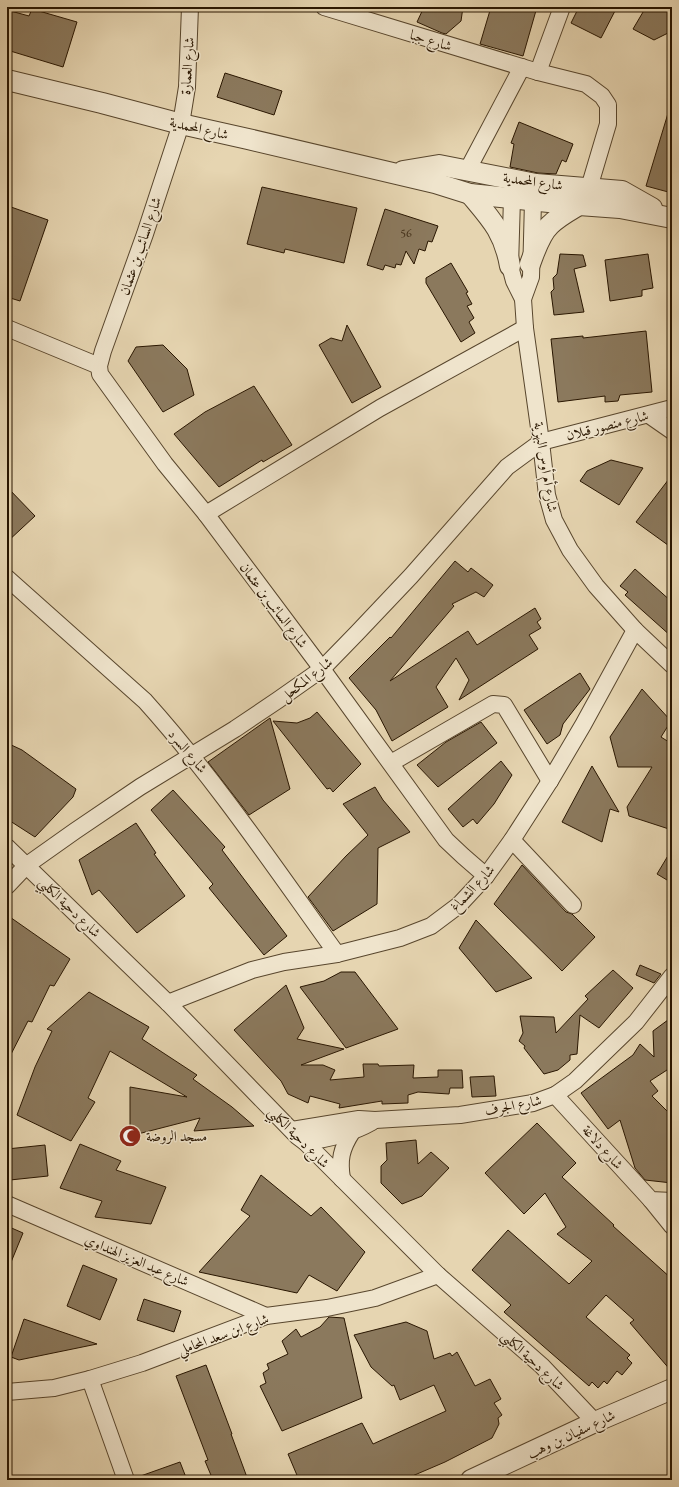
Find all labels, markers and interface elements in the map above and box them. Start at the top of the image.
street label: شارع جبا [407,25,454,58]
street label: شارع العمارة [176,36,201,96]
street label: شارع المحمدية [167,112,230,146]
street label: شارع المحمدية [502,168,564,197]
street label: شارع السائب بن عثمان [115,195,168,298]
house number: 56 [400,225,412,241]
street label: شارع منصور قبلان [564,406,651,447]
street label: شارع أم أوس البهزية [526,420,563,514]
street label: شارع السائب بن عثمان [234,559,312,653]
street label: شارع المكحل [276,653,338,707]
street label: شارع السرد [162,725,212,779]
street label: شارع الشماغ [446,861,501,917]
street label: شارع دحية الكلبي [32,873,105,944]
street label: شارع الجرف [483,1091,544,1122]
street label: شارع دحية الكلبي [262,1102,334,1174]
street label: شارع دلاغة [576,1121,628,1175]
mosque icon: مسجد الروضة [117,1123,143,1149]
place label: مسجد الروضة [146,1127,207,1145]
street label: شارع عبد العزيز الهنداوي [81,1230,192,1293]
street label: شارع ابن سعد المحاملي [175,1309,272,1363]
street label: شارع دحية الكلبي [495,1326,568,1397]
street label: شارع سفيان بن وهب [524,1406,619,1465]

